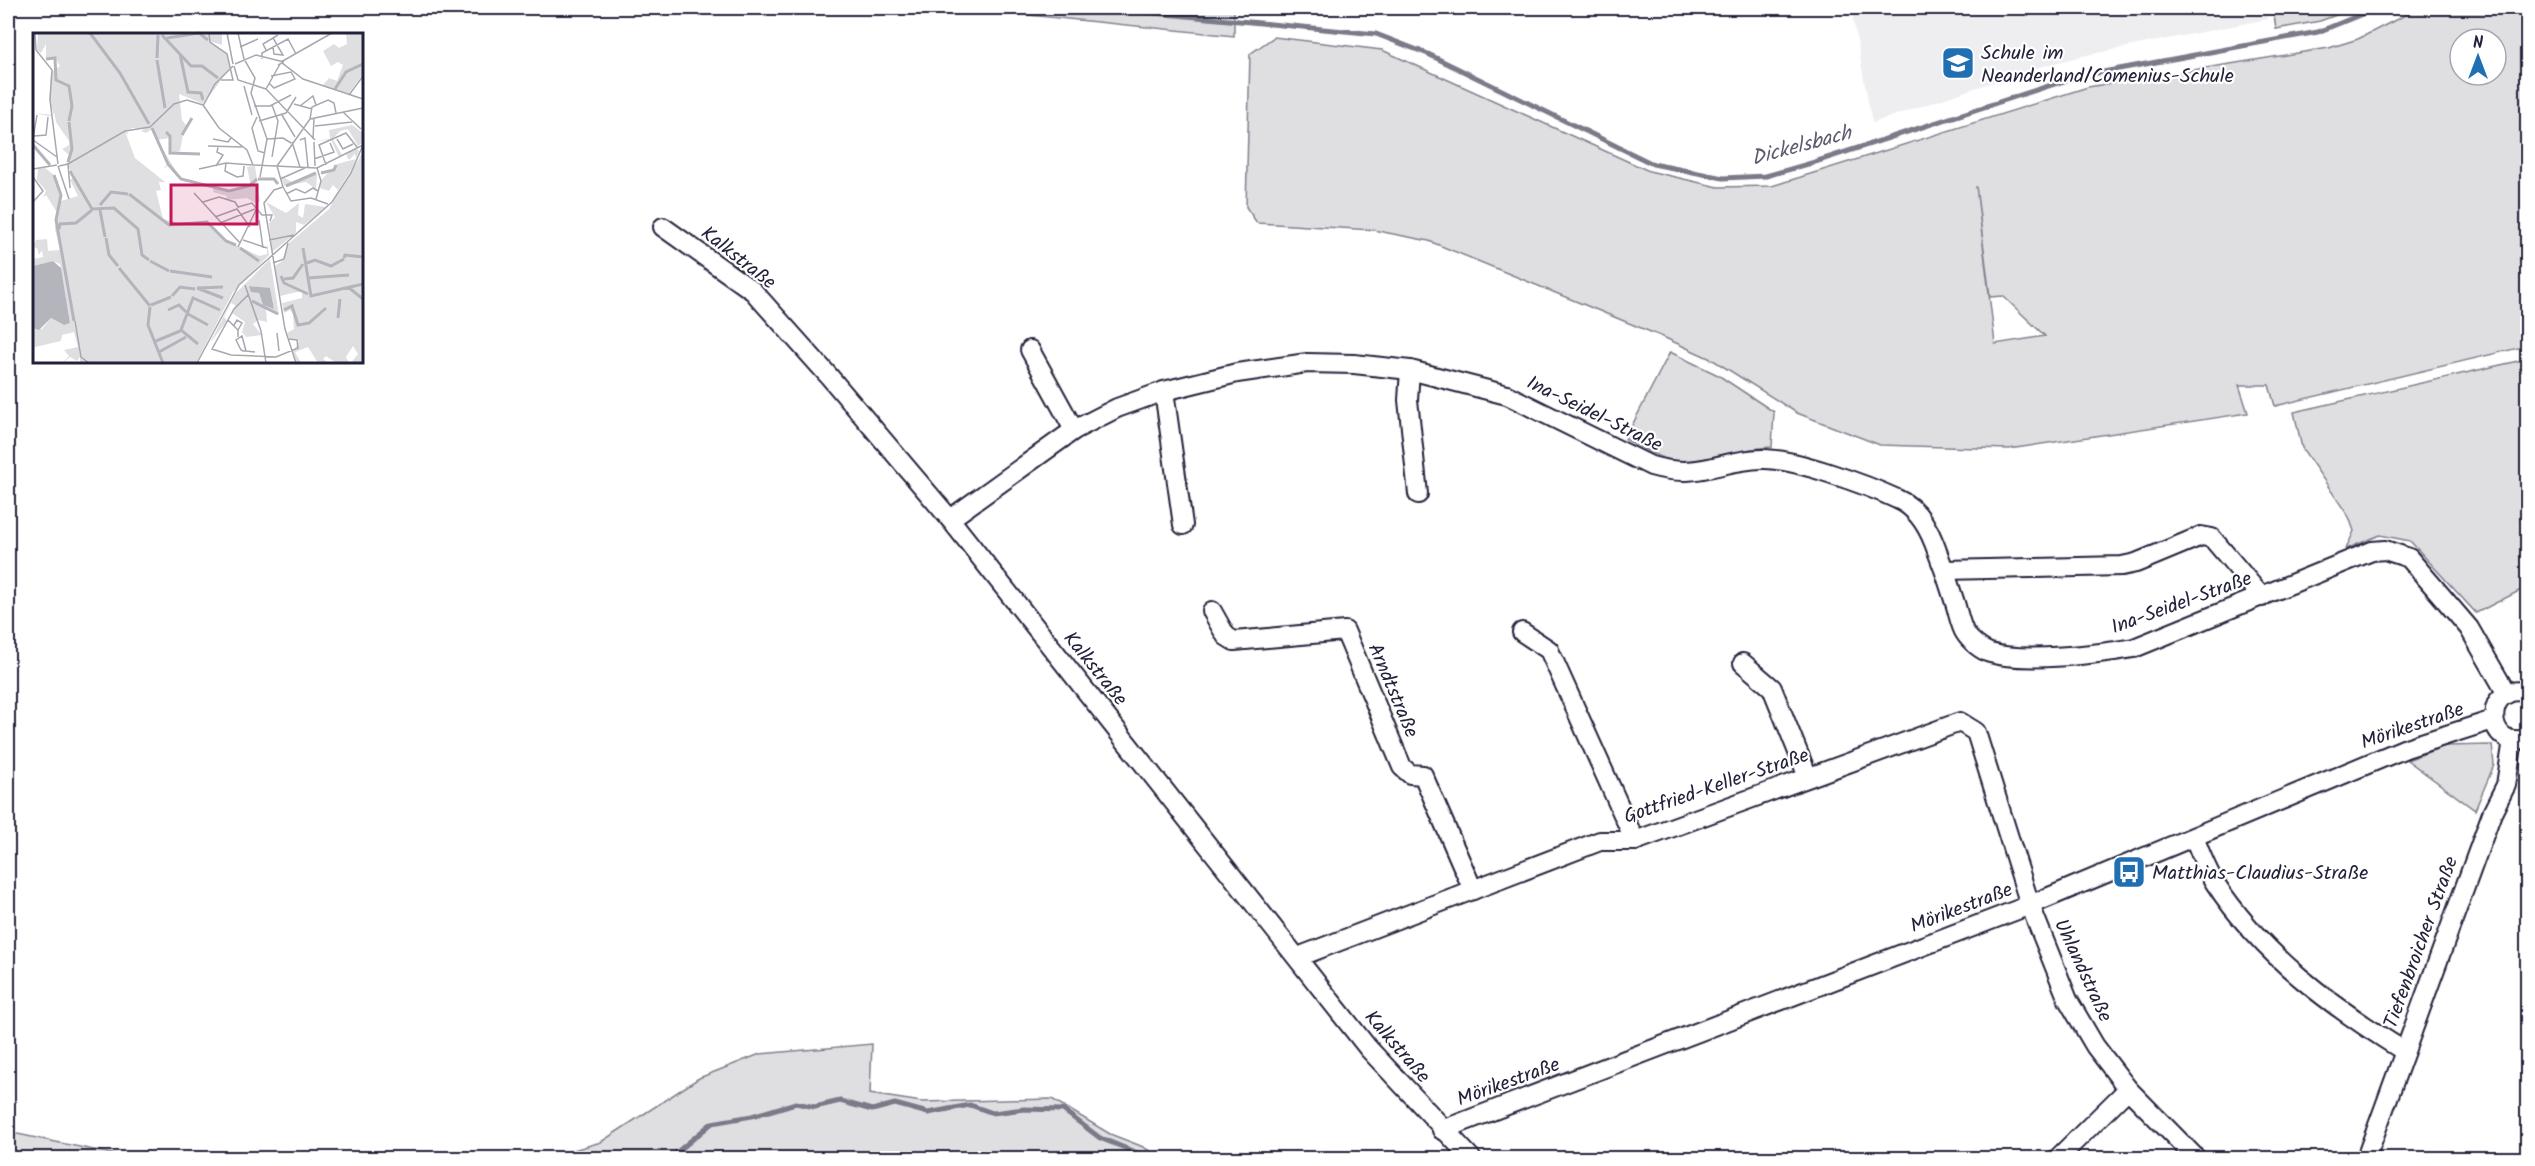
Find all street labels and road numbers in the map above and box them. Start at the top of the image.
street label: Kalkstraße [693,219,782,298]
street label: Ina-Seidel-Straße [1521,368,1668,462]
street label: Ina-Seidel-Straße [2107,564,2257,644]
street label: Kalkstraße [1054,625,1135,714]
street label: Arndtstraße [1358,638,1426,743]
street label: Mörikestraße [2357,694,2469,760]
street label: Gottfried-Keller-Straße [1620,740,1814,834]
street label: Tiefenbroicher Straße [2376,852,2468,1033]
street label: Mörikestraße [1906,875,2018,943]
street label: Uhlandstraße [2044,914,2120,1028]
street label: Kalkstraße [1355,1003,1438,1091]
street label: Mörikestraße [1453,1049,1565,1116]

